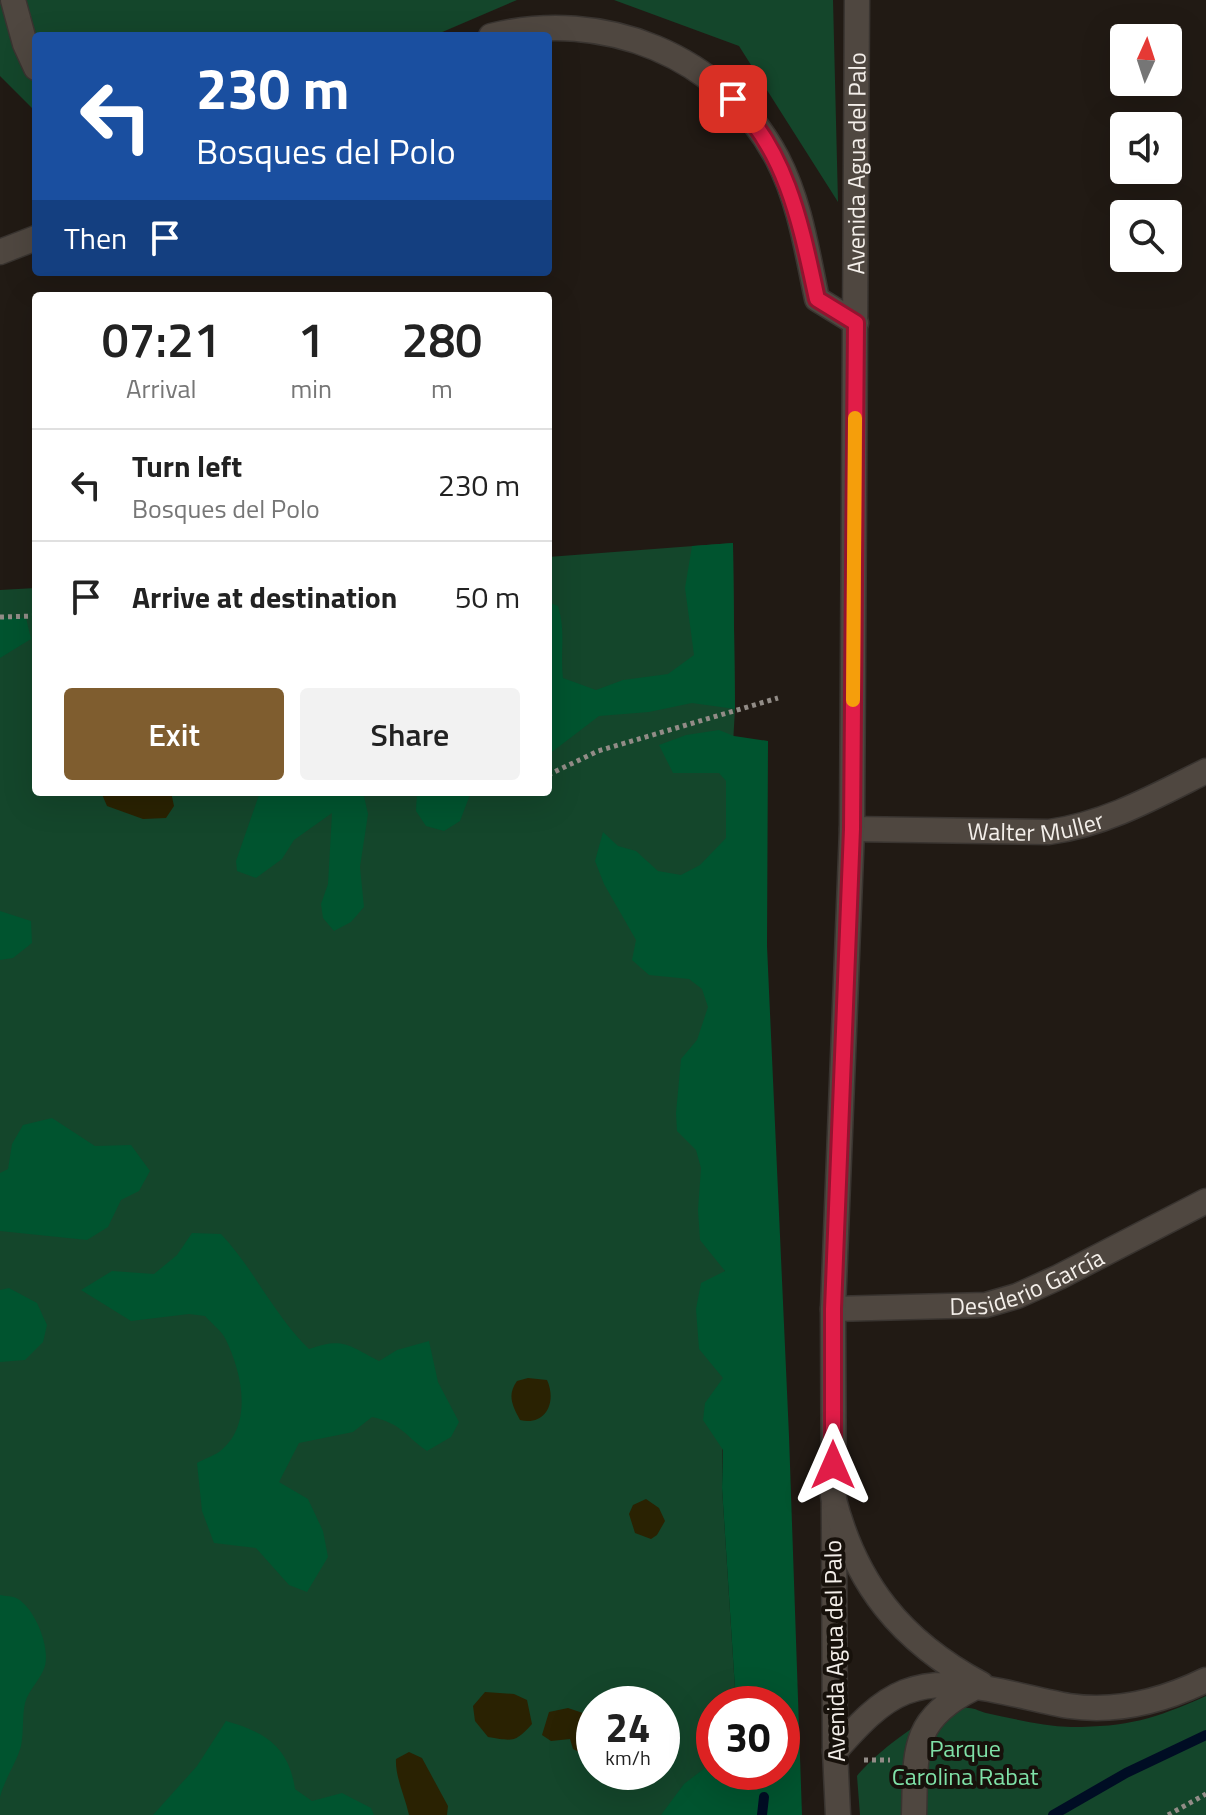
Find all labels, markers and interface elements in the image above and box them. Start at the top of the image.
north arrow [1110,24,1182,96]
map controls [1110,24,1182,272]
text: 230 m [196,46,349,131]
street label: Avenida Agua del Palo [837,52,875,275]
icon: left [64,64,168,168]
pin [699,65,767,133]
icon: arrive [711,77,755,121]
button: sound [1110,112,1182,184]
text: Bosques del Polo [196,123,456,178]
button: search [1110,200,1182,272]
text: Then [64,215,127,261]
icon: arrive [143,216,187,260]
text: 07:21 [102,303,221,376]
text: 1 [298,303,325,376]
text: 280 [402,303,482,376]
text: Arrival [126,369,196,408]
text: min [290,369,332,408]
text: m [431,369,453,408]
text: Turn left [132,443,242,489]
text: 230 m [438,462,520,508]
icon: left [64,463,108,507]
text: Bosques del Polo [132,489,320,528]
text: Arrive at destination [132,574,397,620]
text: 50 m [455,574,520,620]
icon: arrive [64,575,108,619]
button: Exit [64,688,284,780]
button: Share [300,688,520,780]
street label: Walter Muller [967,802,1109,851]
street label: Desiderio García [949,1239,1110,1324]
position arrow [791,1423,875,1507]
street label: Avenida Agua del Palo [814,1540,854,1762]
speed limit sign: 30 [696,1686,800,1790]
text: 24 [606,1697,650,1758]
park label: Parque Carolina Rabat [892,1730,1039,1794]
text: km/h [605,1742,651,1773]

